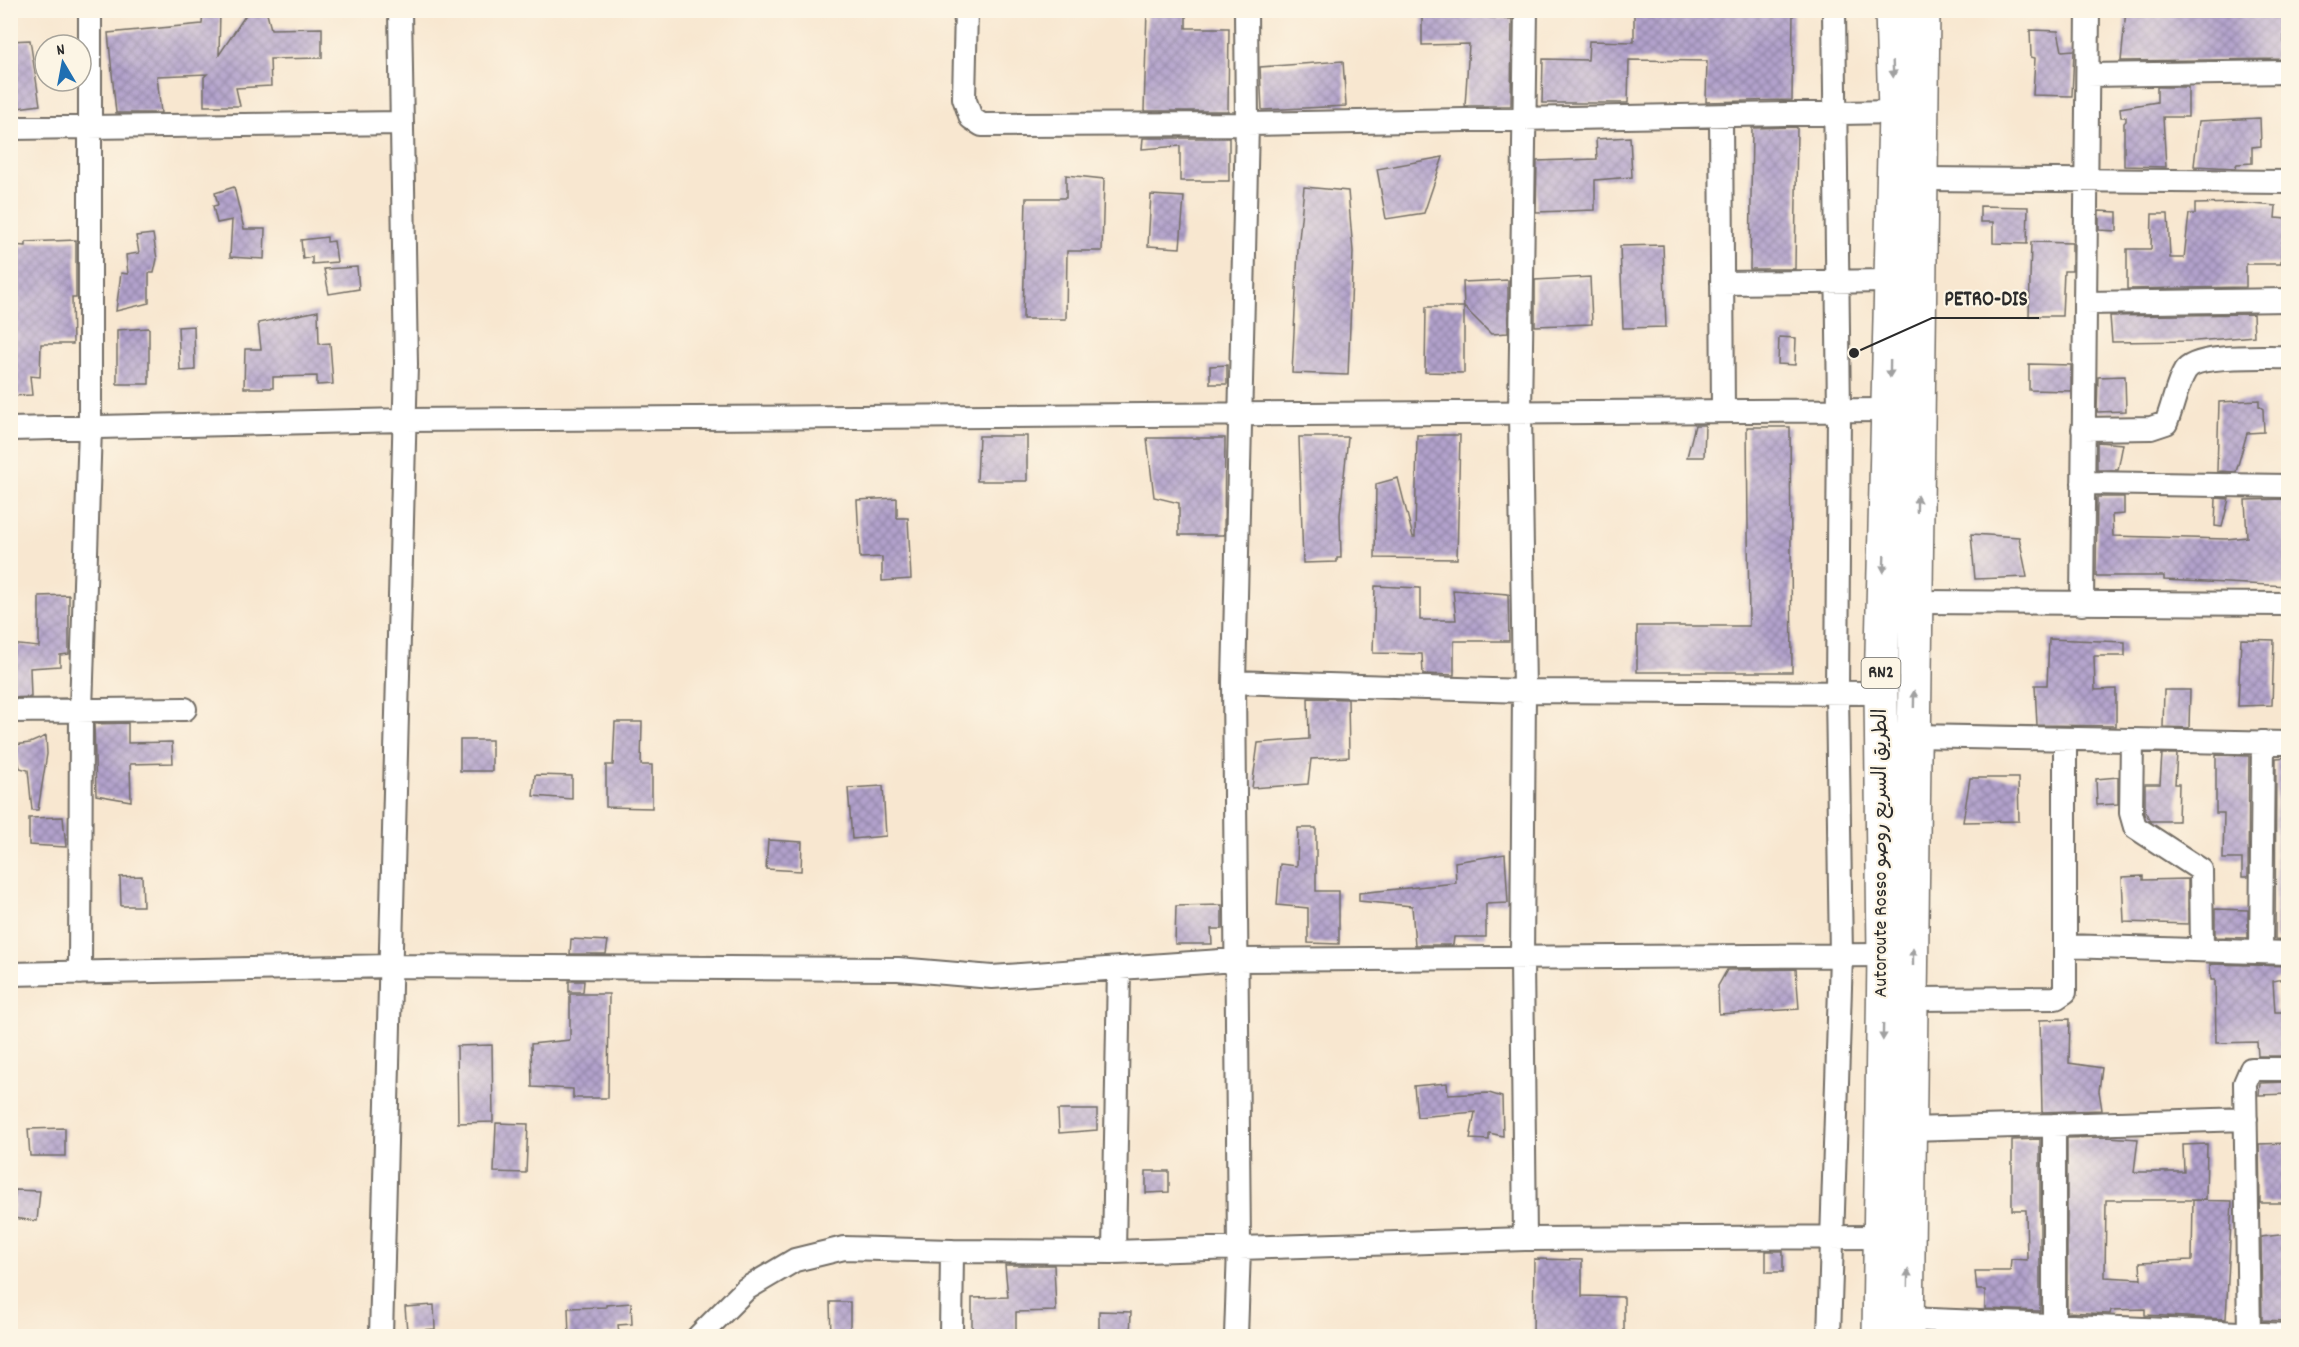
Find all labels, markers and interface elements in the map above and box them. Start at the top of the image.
north arrow [33,33,93,93]
text: N [55,39,67,63]
one-way arrow [1889,59,1898,78]
callout: PETRO-DIS [1932,279,2039,318]
text: PETRO-DIS [1944,286,2028,316]
one-way arrow [1885,359,1895,378]
one-way arrow [1912,495,1922,514]
one-way arrow [1880,554,1889,573]
road number: RN2 [1862,658,1900,688]
one-way arrow [1910,690,1919,709]
street label: Autoroute Rosso الطريق السريع روصو [1868,708,1896,998]
one-way arrow [1908,948,1918,967]
one-way arrow [1878,1022,1888,1041]
one-way arrow [1903,1269,1912,1288]

